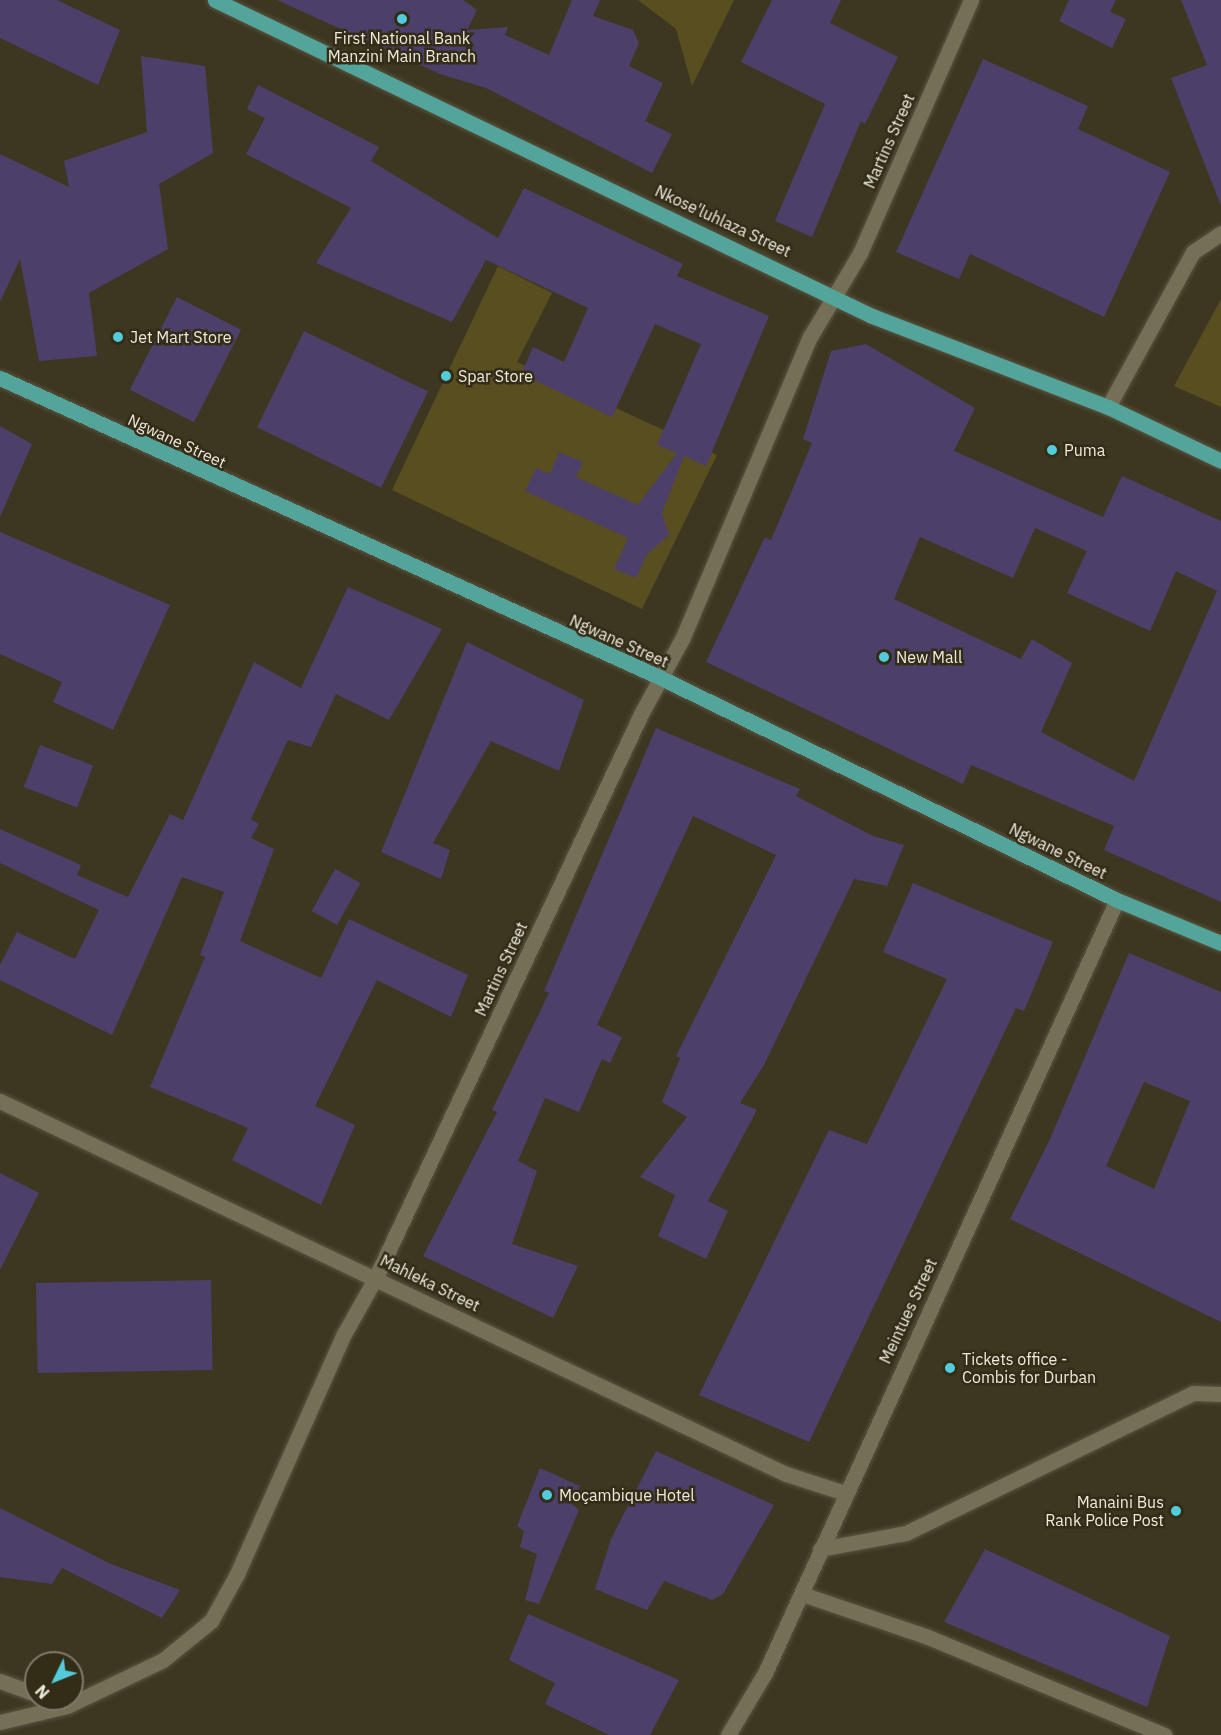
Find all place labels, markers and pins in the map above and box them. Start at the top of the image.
marker: First National Bank Manzini Main Branch [395,12,409,26]
place label: First National Bank Manzini Main Branch [328,28,476,66]
place label: Jet Mart Store [130,327,232,347]
marker: Jet Mart Store [111,330,125,344]
place label: Spar Store [458,366,533,386]
marker: Spar Store [439,369,453,383]
place label: Puma [1064,440,1105,460]
marker: Puma [1045,443,1059,457]
place label: New Mall [896,647,962,667]
marker: New Mall [877,650,891,664]
place label: Tickets office - Combis for Durban [962,1349,1096,1387]
marker: Tickets office - Combis for Durban [943,1361,957,1375]
place label: Moçambique Hotel [559,1485,695,1505]
marker: Moçambique Hotel [540,1488,554,1502]
place label: Manaini Bus Rank Police Post [1045,1492,1164,1530]
marker: Manaini Bus Rank Police Post [1169,1504,1183,1518]

